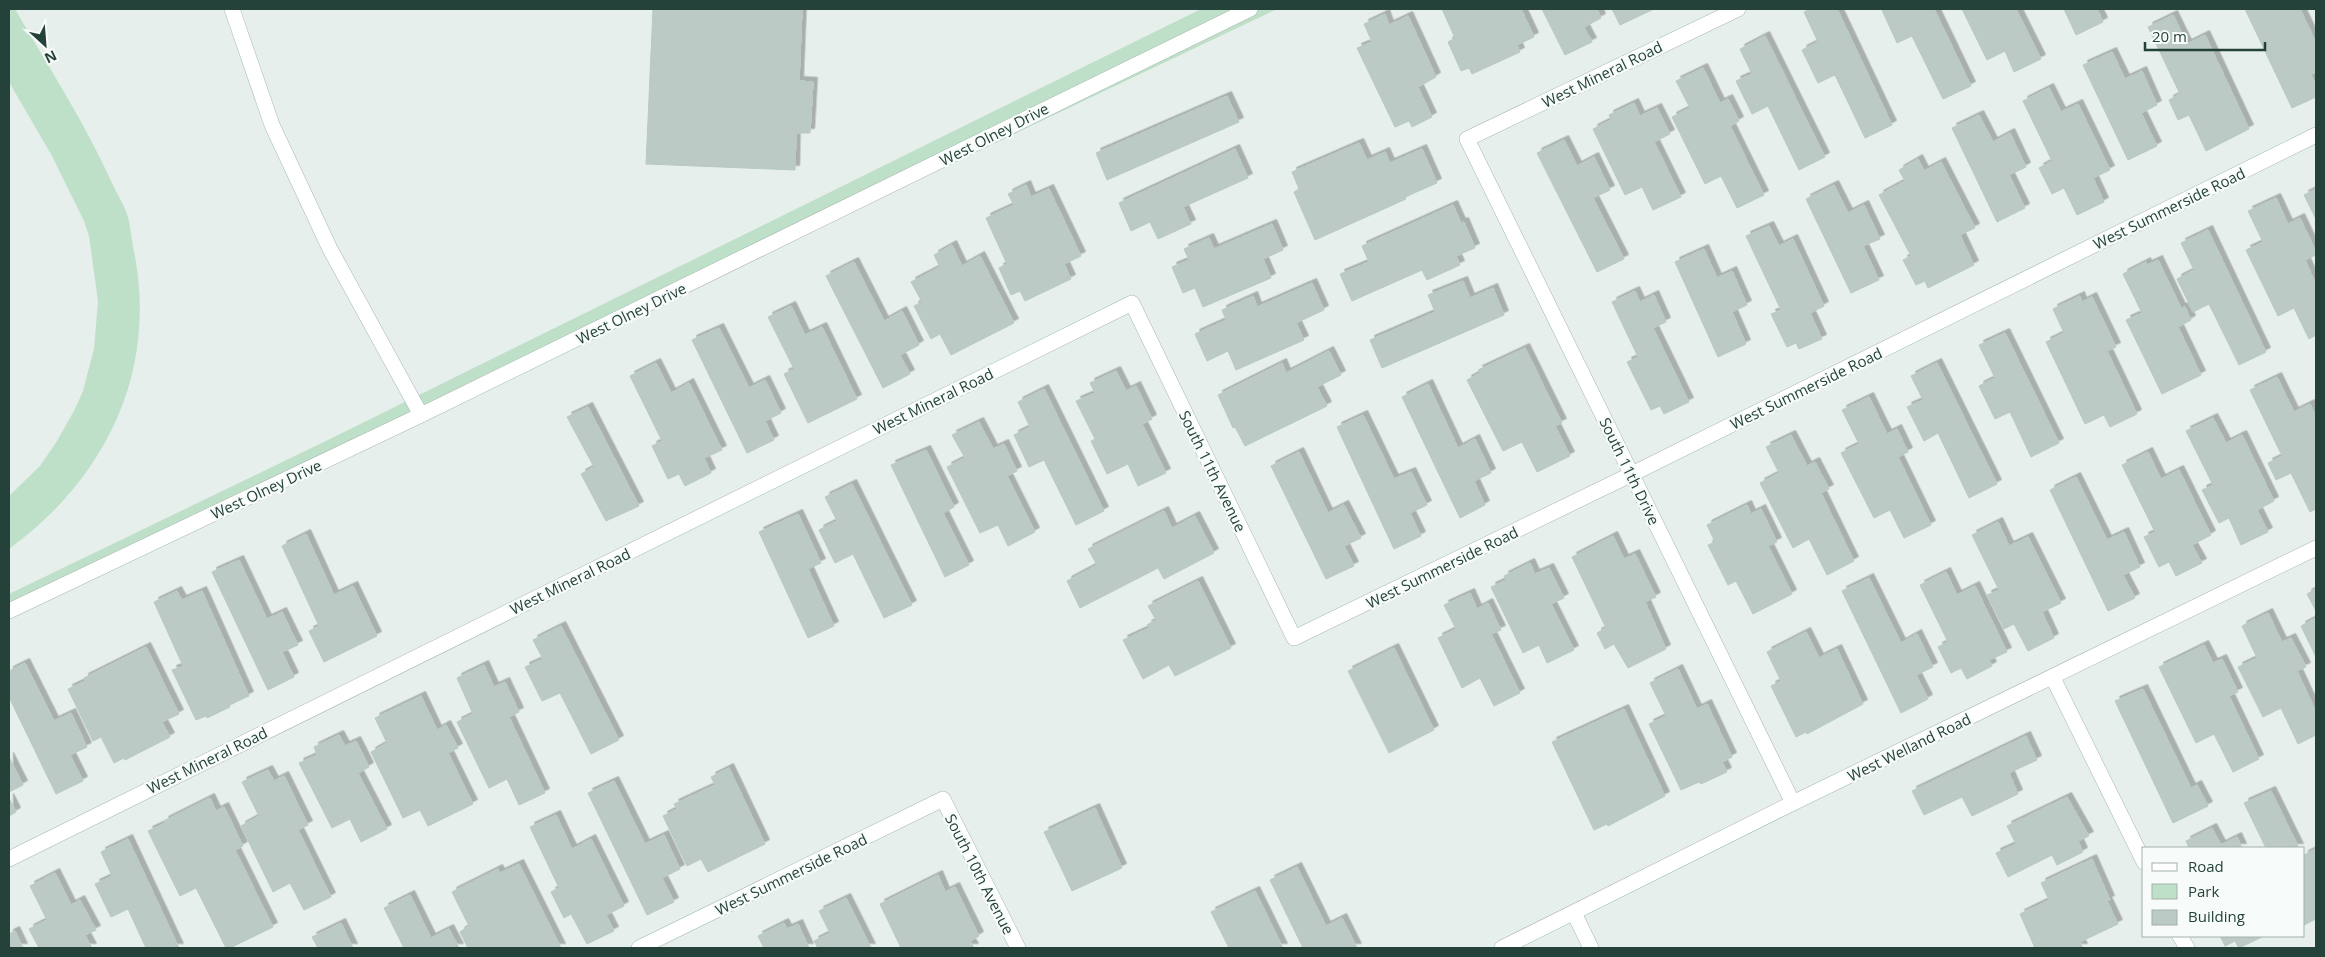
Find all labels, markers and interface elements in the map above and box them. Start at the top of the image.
north arrow [20,20,70,70]
scale bar [2145,20,2265,52]
text: 20 m [2152,26,2187,46]
street label: West Mineral Road [1539,36,1665,112]
text: N [42,46,60,68]
street label: West Olney Drive [936,98,1052,170]
street label: West Summerside Road [2090,162,2248,254]
street label: West Olney Drive [573,278,689,348]
street label: West Summerside Road [1727,342,1885,434]
street label: West Mineral Road [870,363,996,439]
street label: South 11th Avenue [1175,407,1251,535]
street label: South 11th Drive [1595,414,1665,528]
street label: West Olney Drive [207,455,325,523]
street label: West Summerside Road [1363,521,1521,613]
street label: West Mineral Road [507,543,633,619]
street label: West Welland Road [1844,708,1974,786]
street label: West Mineral Road [144,722,270,798]
street label: South 10th Avenue [941,810,1019,938]
street label: West Summerside Road [712,828,870,920]
legend [2142,847,2305,937]
text: Road [2188,856,2224,876]
text: Park [2188,881,2219,901]
text: Building [2188,906,2245,926]

